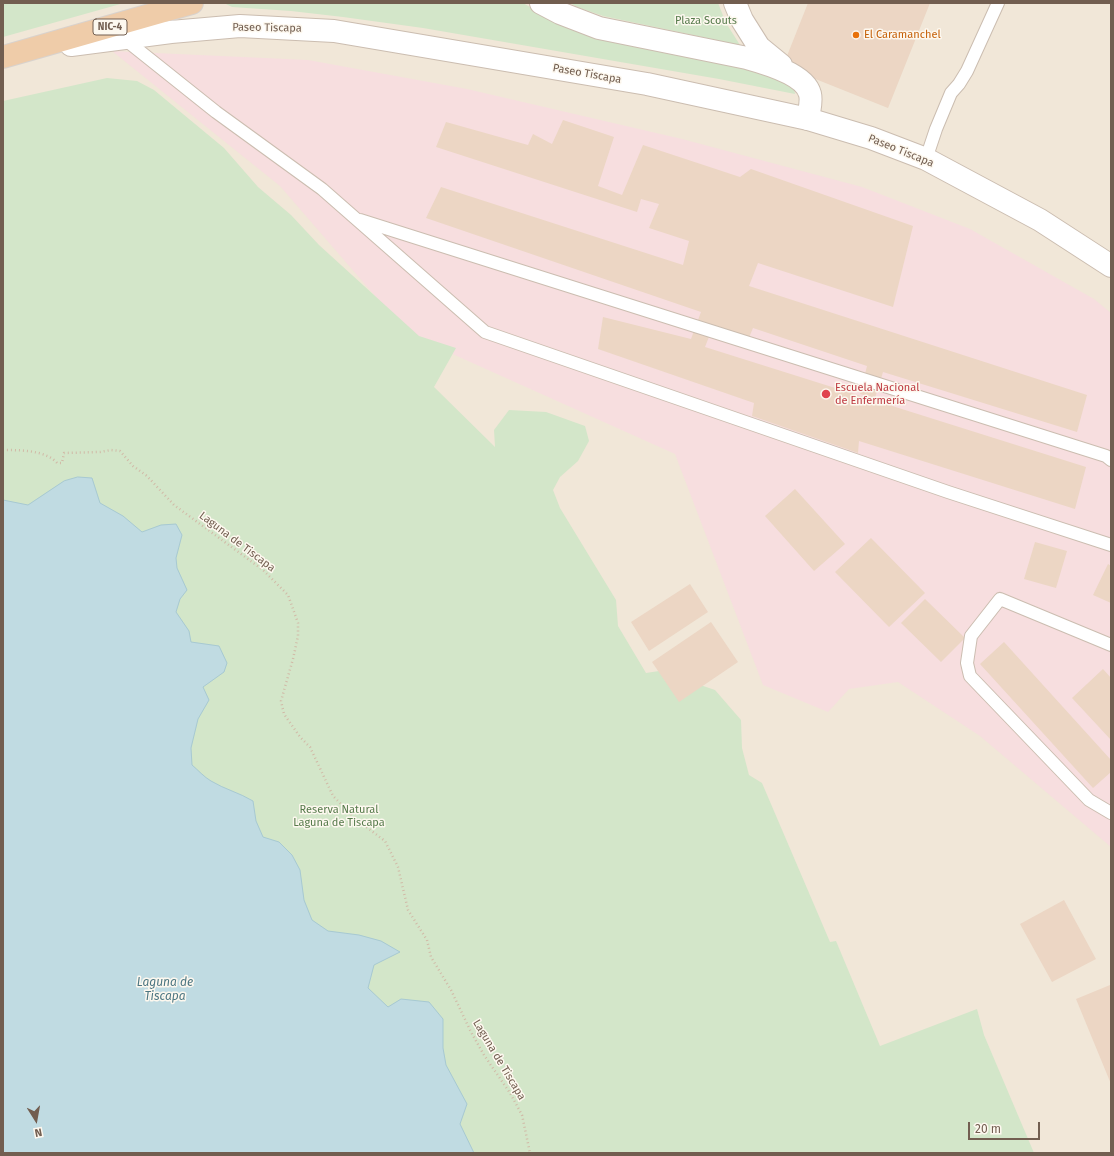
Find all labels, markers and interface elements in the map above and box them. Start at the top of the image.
park label: Plaza Scouts [675,14,737,28]
road number: NIC-4 [93,19,127,35]
street label: Paseo Tiscapa [232,21,302,35]
place label: El Caramanchel [864,28,941,42]
marker: El Caramanchel [851,30,861,40]
street label: Paseo Tiscapa [552,61,622,87]
street label: Paseo Tiscapa [866,132,936,170]
place label: Escuela Nacional de Enfermería [835,381,919,407]
marker: Escuela Nacional de Enfermería [820,388,832,400]
street label: Laguna de Tiscapa [196,509,278,575]
park label: Reserva Natural Laguna de Tiscapa [293,803,385,829]
water label: Laguna de Tiscapa [137,976,193,1004]
street label: Laguna de Tiscapa [470,1017,528,1103]
north arrow [16,1100,56,1140]
scale bar [970,1114,1042,1140]
text: 20 m [975,1122,1001,1136]
text: N [34,1125,43,1139]

